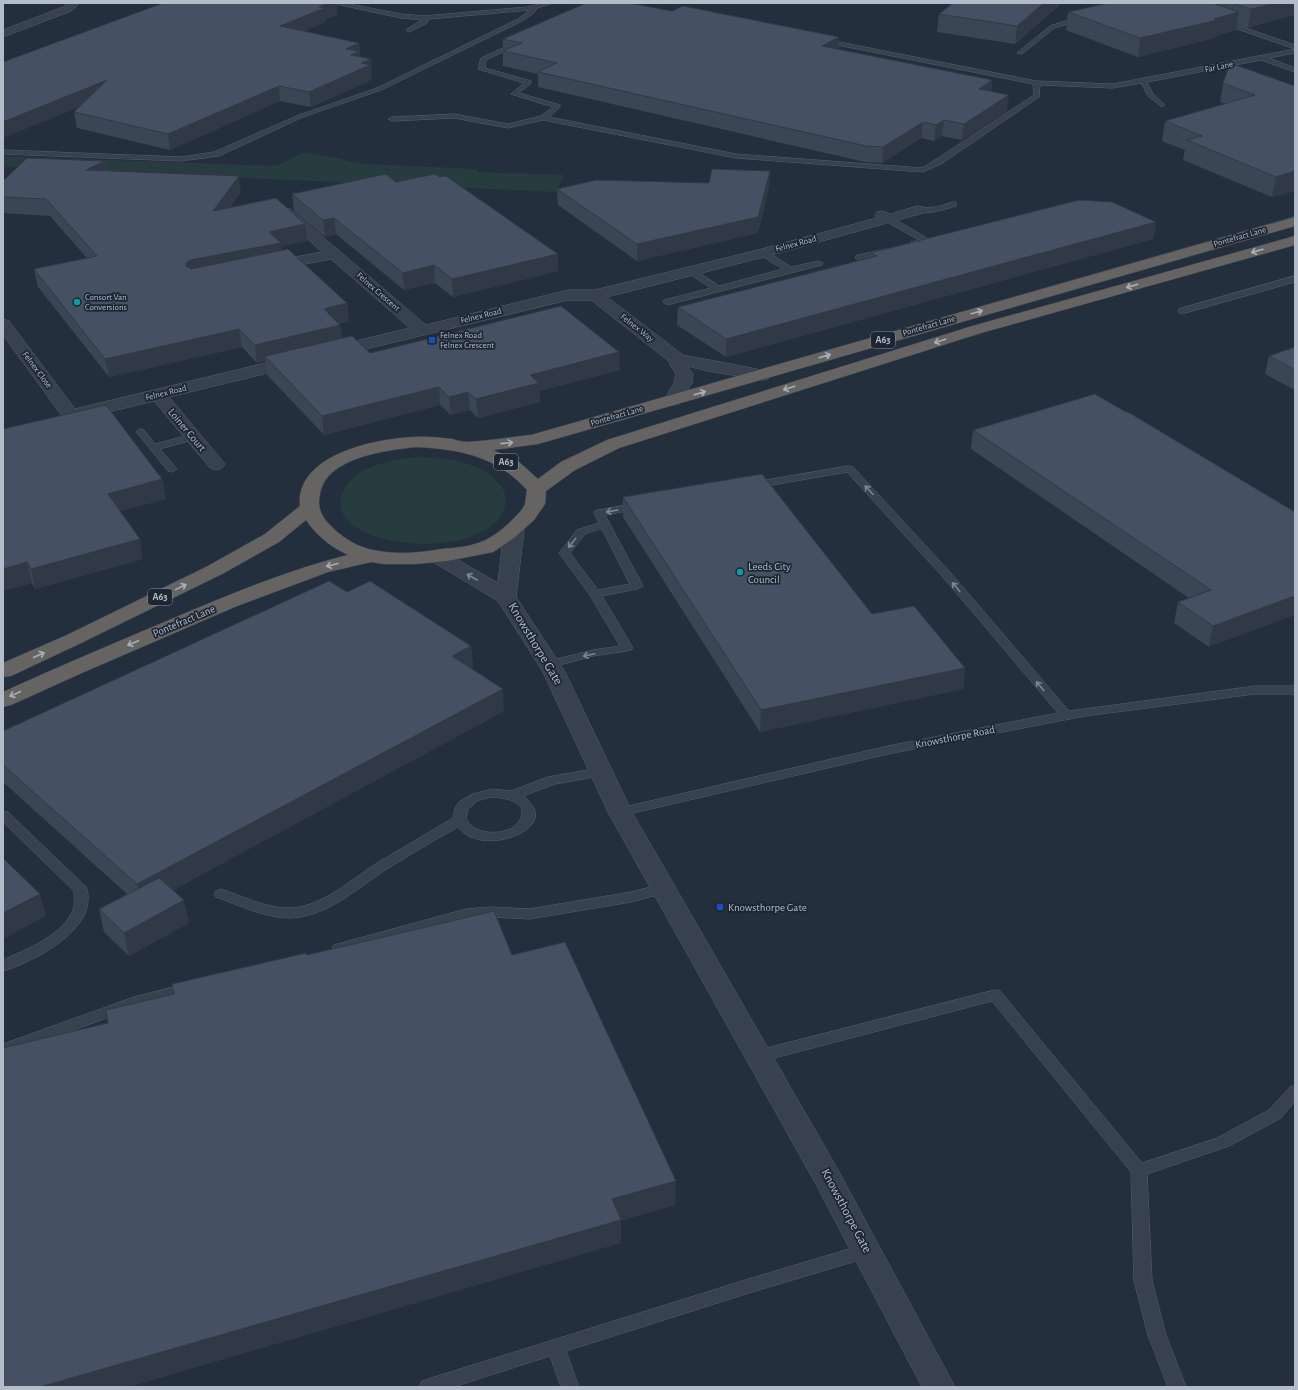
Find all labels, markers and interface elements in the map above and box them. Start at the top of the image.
street label: Far Lane [1204,60,1234,74]
street label: Pontefract Lane [1213,225,1267,249]
street label: Felnex Road [775,234,818,254]
one-way arrow [1251,247,1264,255]
street label: Felnex Crescent [355,271,401,313]
one-way arrow [1126,282,1139,290]
place label: Consort Van Conversions [85,293,127,312]
marker: Consort Van Conversions [72,297,82,307]
street label: Felnex Road [460,306,503,325]
one-way arrow [970,308,983,315]
street label: Felnex Way [619,312,655,344]
street label: Pontefract Lane [902,314,956,338]
place label: Felnex Road Felnex Crescent [440,331,494,350]
road number: A63 [871,332,895,348]
marker: Felnex Road Felnex Crescent [427,335,437,345]
one-way arrow [934,338,947,345]
street label: Felnex Close [20,350,54,390]
one-way arrow [818,352,831,359]
street label: Felnex Road [145,383,188,402]
one-way arrow [783,385,796,392]
one-way arrow [693,389,706,396]
street label: Pontefract Lane [590,404,644,428]
street label: Loiner Court [166,407,208,454]
one-way arrow [500,439,513,446]
road number: A63 [494,454,518,470]
one-way arrow [864,485,874,495]
one-way arrow [606,507,619,515]
one-way arrow [568,537,577,548]
place label: Leeds City Council [748,561,791,585]
one-way arrow [326,562,339,570]
marker: Leeds City Council [735,567,745,577]
one-way arrow [466,573,478,581]
one-way arrow [952,582,961,592]
one-way arrow [175,583,187,590]
road number: A63 [148,589,172,605]
street label: Knowsthorpe Gate [505,601,565,687]
street label: Pontefract Lane [151,603,217,639]
one-way arrow [127,639,139,647]
one-way arrow [32,651,44,658]
one-way arrow [582,651,595,659]
one-way arrow [1036,680,1045,691]
one-way arrow [9,691,21,698]
street label: Knowsthorpe Road [914,724,996,750]
marker: Knowsthorpe Gate [715,902,725,912]
place label: Knowsthorpe Gate [728,902,807,913]
street label: Knowsthorpe Gate [818,1167,874,1255]

